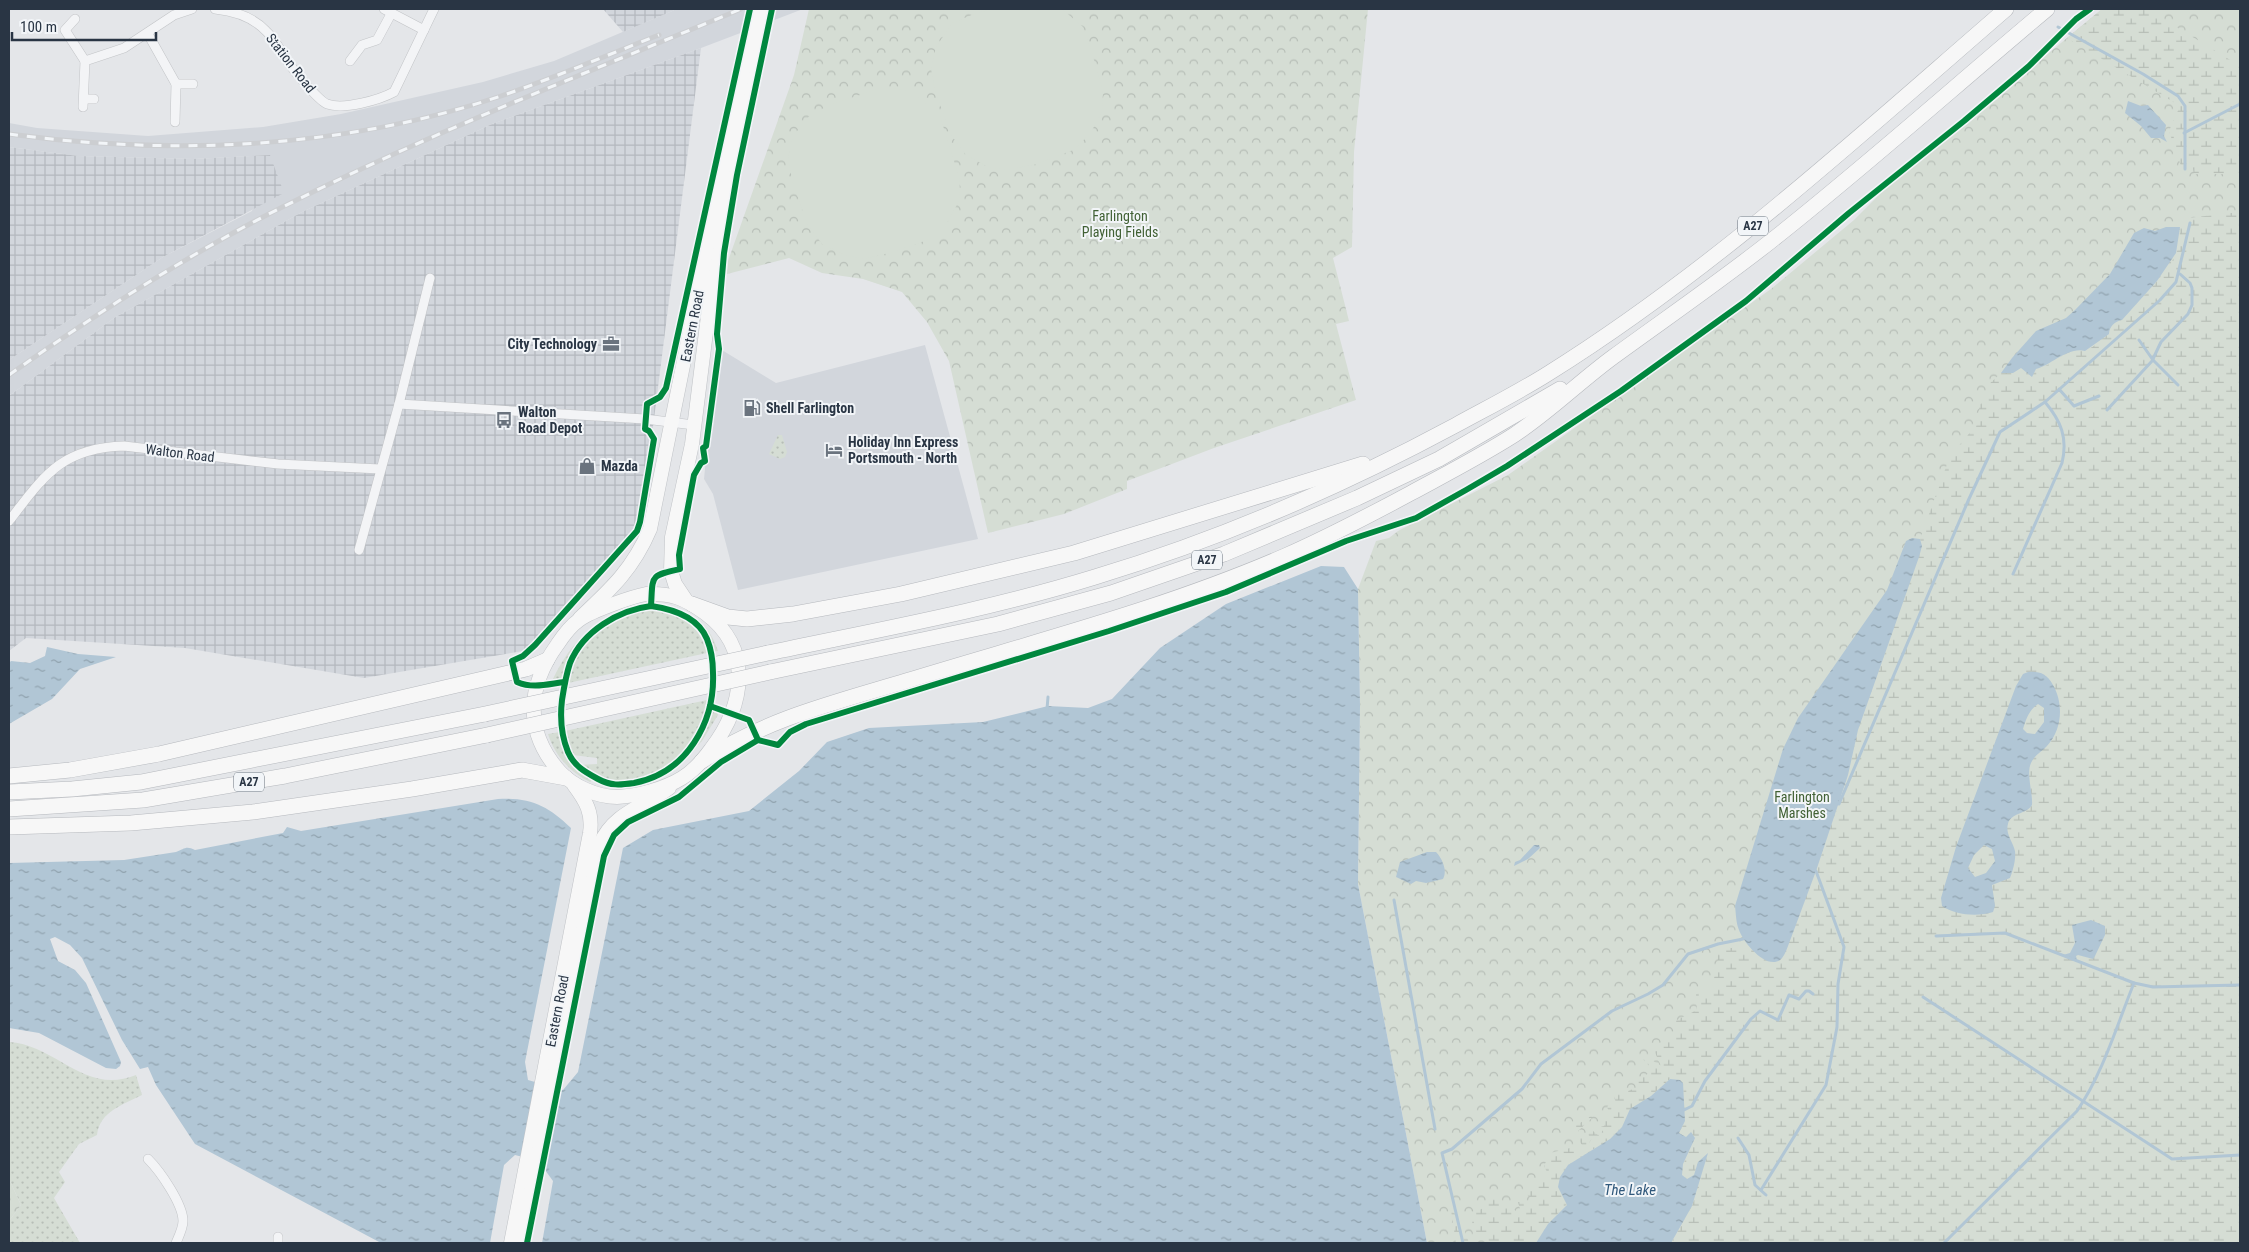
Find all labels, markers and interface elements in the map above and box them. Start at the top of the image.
scale bar [12,10,156,42]
text: 100 m [20,18,57,36]
street label: Station Road [263,30,319,96]
park label: Farlington Playing Fields [1082,208,1158,240]
road number: A27 [1738,217,1768,236]
street label: Eastern Road [677,289,707,363]
office icon: City Technology [601,334,621,354]
place label: City Technology [508,336,598,352]
fuel station icon: Shell Farlington [742,398,762,418]
place label: Shell Farlington [766,400,854,416]
place label: Walton Road Depot [518,404,582,436]
bus stop icon: Walton Road Depot [494,410,514,430]
place label: Holiday Inn Express Portsmouth - North [848,434,958,466]
hotel icon: Holiday Inn Express Portsmouth - North [824,440,844,460]
street label: Walton Road [145,441,215,465]
shop icon: Mazda [577,456,597,476]
place label: Mazda [601,458,638,474]
road number: A27 [1192,550,1222,570]
road number: A27 [234,772,264,792]
park label: Farlington Marshes [1774,789,1830,821]
street label: Eastern Road [542,974,572,1048]
water label: The Lake [1604,1181,1656,1199]

